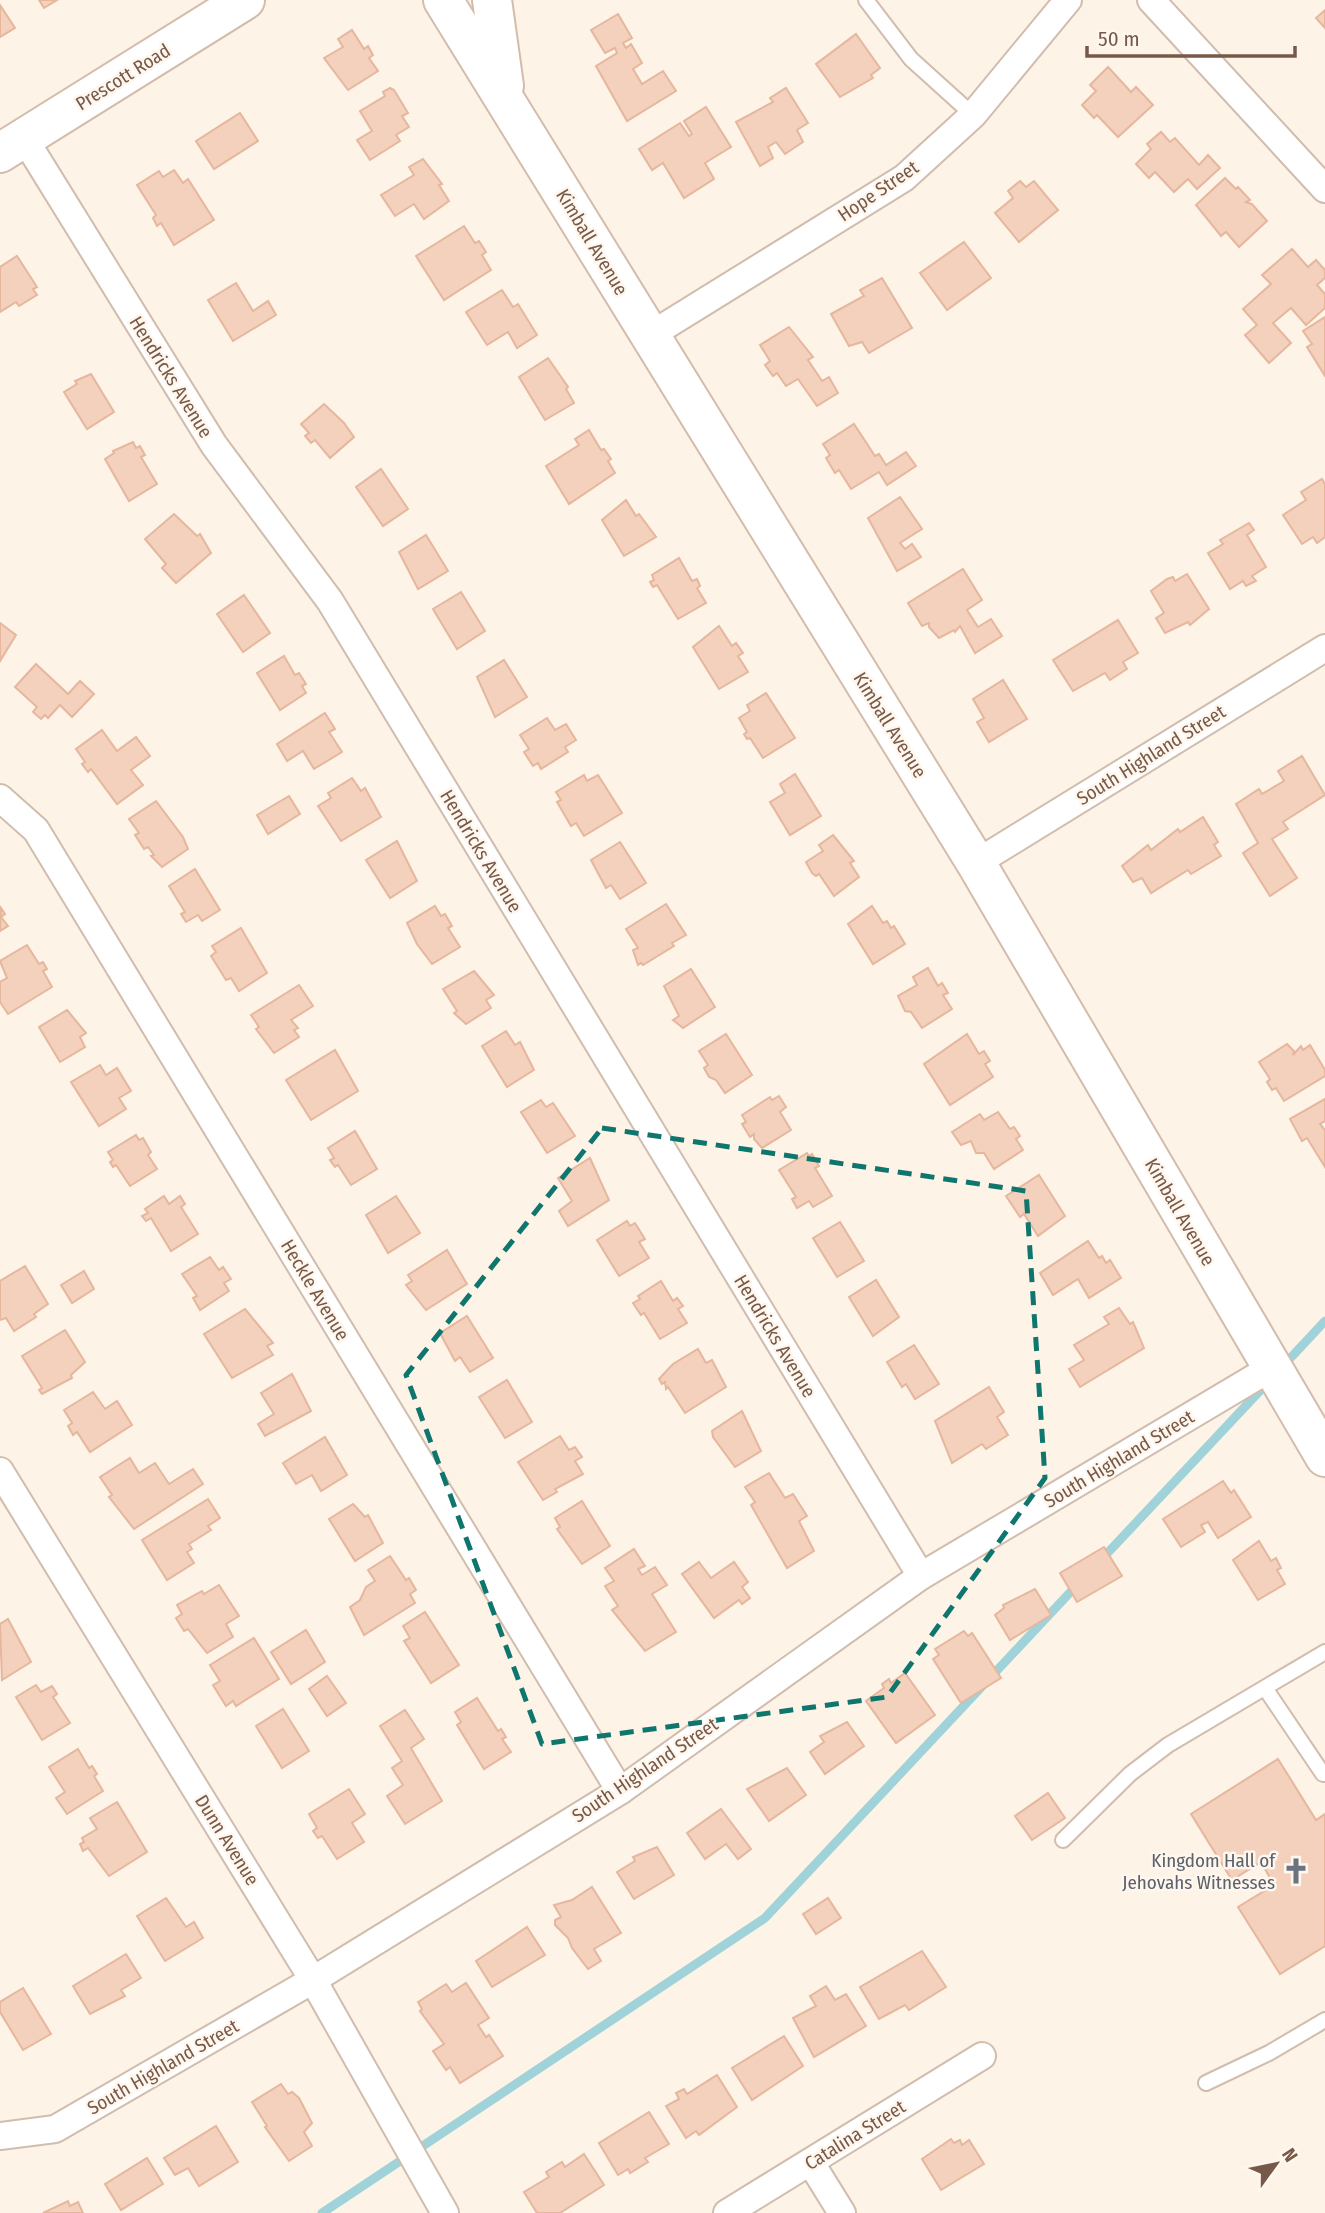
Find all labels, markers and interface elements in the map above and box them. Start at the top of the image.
scale bar [1087,14,1295,58]
text: 50 m [1098,26,1140,52]
street label: Prescott Road [71,39,175,115]
street label: Hope Street [833,155,923,226]
street label: Kimball Avenue [551,185,633,299]
street label: Hendricks Avenue [124,312,218,442]
street label: Kimball Avenue [848,668,932,782]
street label: South Highland Street [1072,700,1230,810]
street label: Hendricks Avenue [435,785,527,917]
street label: Kimball Avenue [1140,1154,1220,1270]
street label: Heckle Avenue [276,1235,354,1345]
street label: Hendricks Avenue [729,1270,821,1402]
street label: South Highland Street [1040,1405,1199,1513]
street label: South Highland Street [568,1712,723,1827]
street label: Dunn Avenue [190,1790,264,1890]
place label: Kingdom Hall of Jehovahs Witnesses [1122,1849,1276,1894]
church icon: Kingdom Hall of Jehovahs Witnesses [1281,1856,1311,1886]
street label: South Highland Street [83,2014,243,2120]
street label: Catalina Street [800,2095,910,2175]
north arrow [1241,2129,1311,2199]
text: N [1277,2144,1303,2166]

